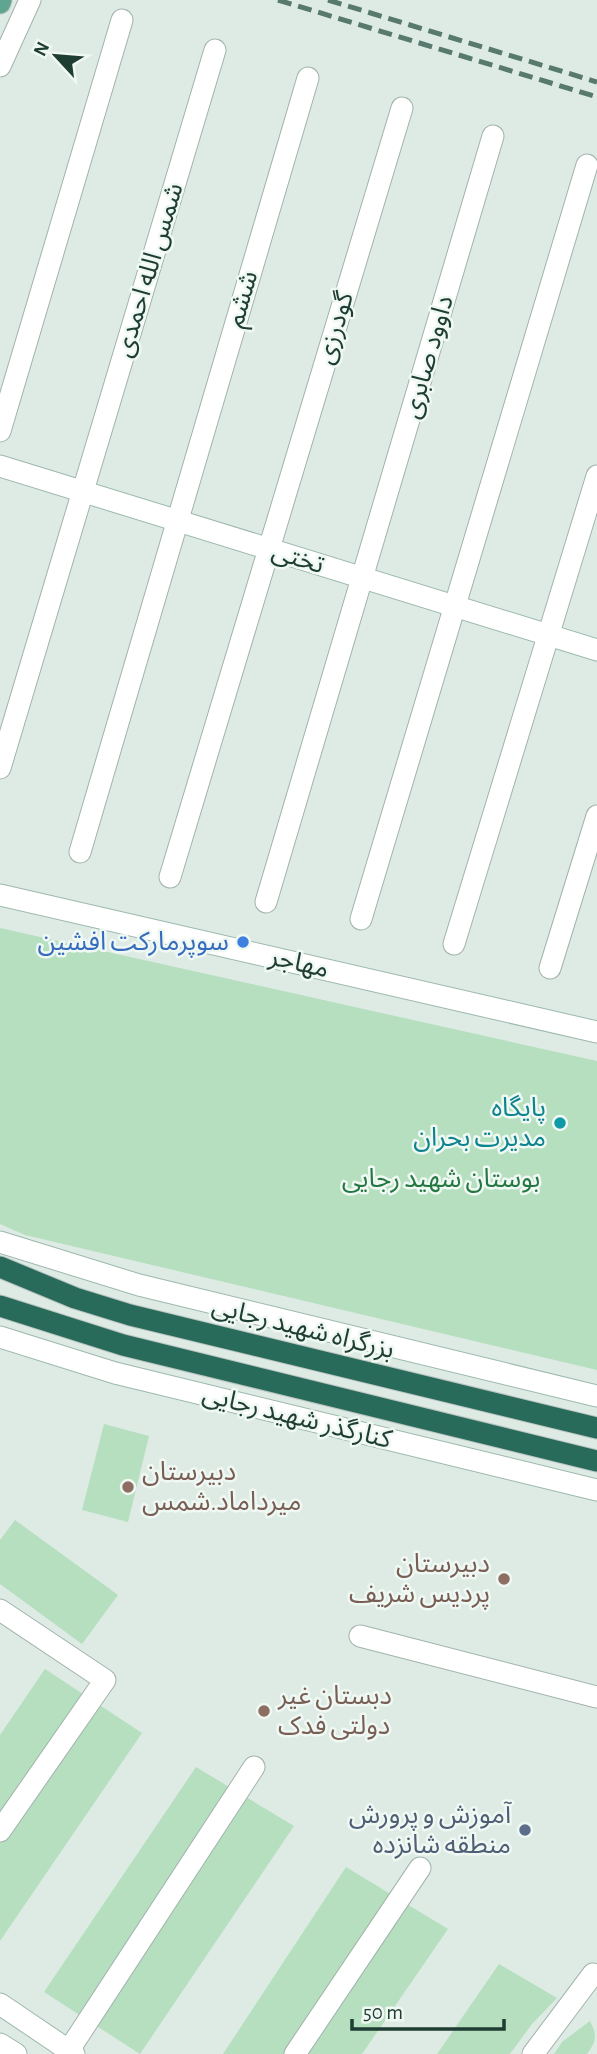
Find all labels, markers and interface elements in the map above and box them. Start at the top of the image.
north arrow [21,21,91,91]
text: N [31,39,54,59]
street label: شمس الله احمدی [110,180,189,360]
street label: ششم [222,268,268,332]
street label: گودرزی [311,288,359,368]
street label: داوود صابری [398,293,459,422]
street label: تختی [268,538,327,579]
place label: سوپرمارکت افشین [38,929,229,958]
marker: سوپرمارکت افشین [235,934,251,950]
street label: مهاجر [266,943,331,983]
place label: پایگاه مدیرت بحران [413,1094,546,1152]
marker: پایگاه مدیرت بحران [552,1115,568,1131]
park label: بوستان شهید رجایی [342,1166,540,1193]
street label: بزرگراه شهید رجایی [209,1292,397,1364]
street label: کنارگذر شهید رجایی [200,1380,395,1454]
place label: دبیرستان میرداماد.شمس [142,1459,301,1516]
marker: دبیرستان میرداماد.شمس [120,1479,136,1495]
place label: دبیرستان پردیس شریف [349,1551,490,1610]
marker: دبیرستان پردیس شریف [496,1571,512,1587]
place label: دبستان غیر دولتی فدک [277,1683,392,1740]
marker: دبستان غیر دولتی فدک [256,1703,272,1719]
place label: آموزش و پرورش منطقه شانزده [349,1801,512,1859]
marker: آموزش و پرورش منطقه شانزده [517,1822,533,1838]
scale bar [352,1988,504,2032]
text: 50 m [363,2002,403,2023]

